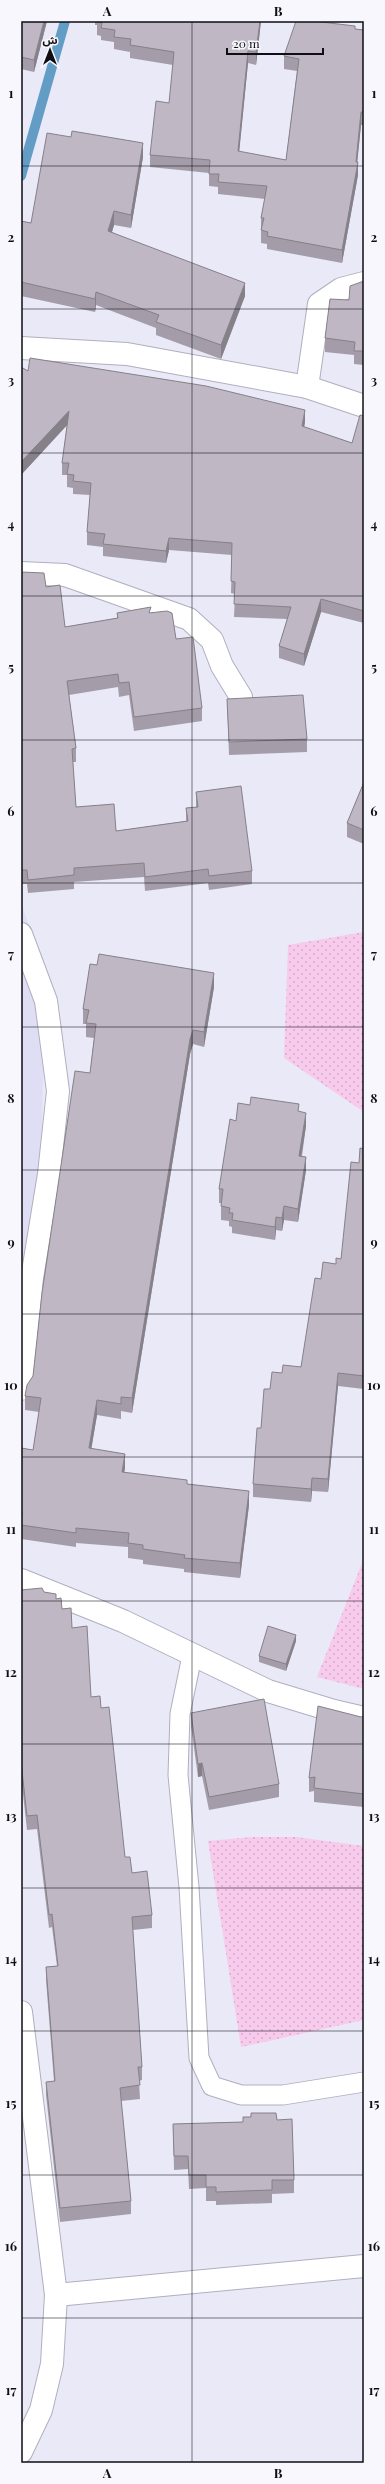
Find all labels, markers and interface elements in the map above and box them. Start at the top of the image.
text: A [102,2,112,19]
text: B [274,2,283,19]
north arrow [30,30,70,70]
scale bar [227,30,323,56]
text: ش [42,32,58,47]
text: 20 m [233,35,260,51]
text: 1 [9,84,14,101]
text: 1 [372,84,377,101]
text: 2 [8,228,15,245]
text: 2 [371,228,378,245]
text: 3 [8,371,14,388]
text: 3 [371,371,377,388]
text: 4 [8,515,15,532]
text: 4 [371,515,378,532]
text: 5 [8,658,14,675]
text: 5 [371,658,377,675]
text: 6 [7,802,15,819]
text: 6 [370,802,378,819]
text: 7 [8,945,14,962]
text: 7 [371,945,377,962]
text: 8 [7,1089,15,1106]
text: 8 [370,1089,378,1106]
text: 9 [7,1233,15,1250]
text: 9 [370,1233,378,1250]
text: 10 [4,1376,18,1393]
text: 10 [367,1376,381,1393]
text: 11 [6,1520,16,1537]
text: 11 [369,1520,379,1537]
text: 12 [5,1663,17,1680]
text: 12 [368,1663,380,1680]
text: 13 [5,1807,17,1824]
text: 13 [368,1807,380,1824]
text: 14 [5,1950,17,1967]
text: 14 [368,1950,380,1967]
text: 15 [6,2094,16,2111]
text: 15 [369,2094,379,2111]
text: 16 [5,2237,17,2254]
text: 16 [368,2237,380,2254]
text: 17 [6,2381,17,2398]
text: 17 [369,2381,380,2398]
text: A [102,2464,112,2481]
text: B [274,2464,283,2481]

